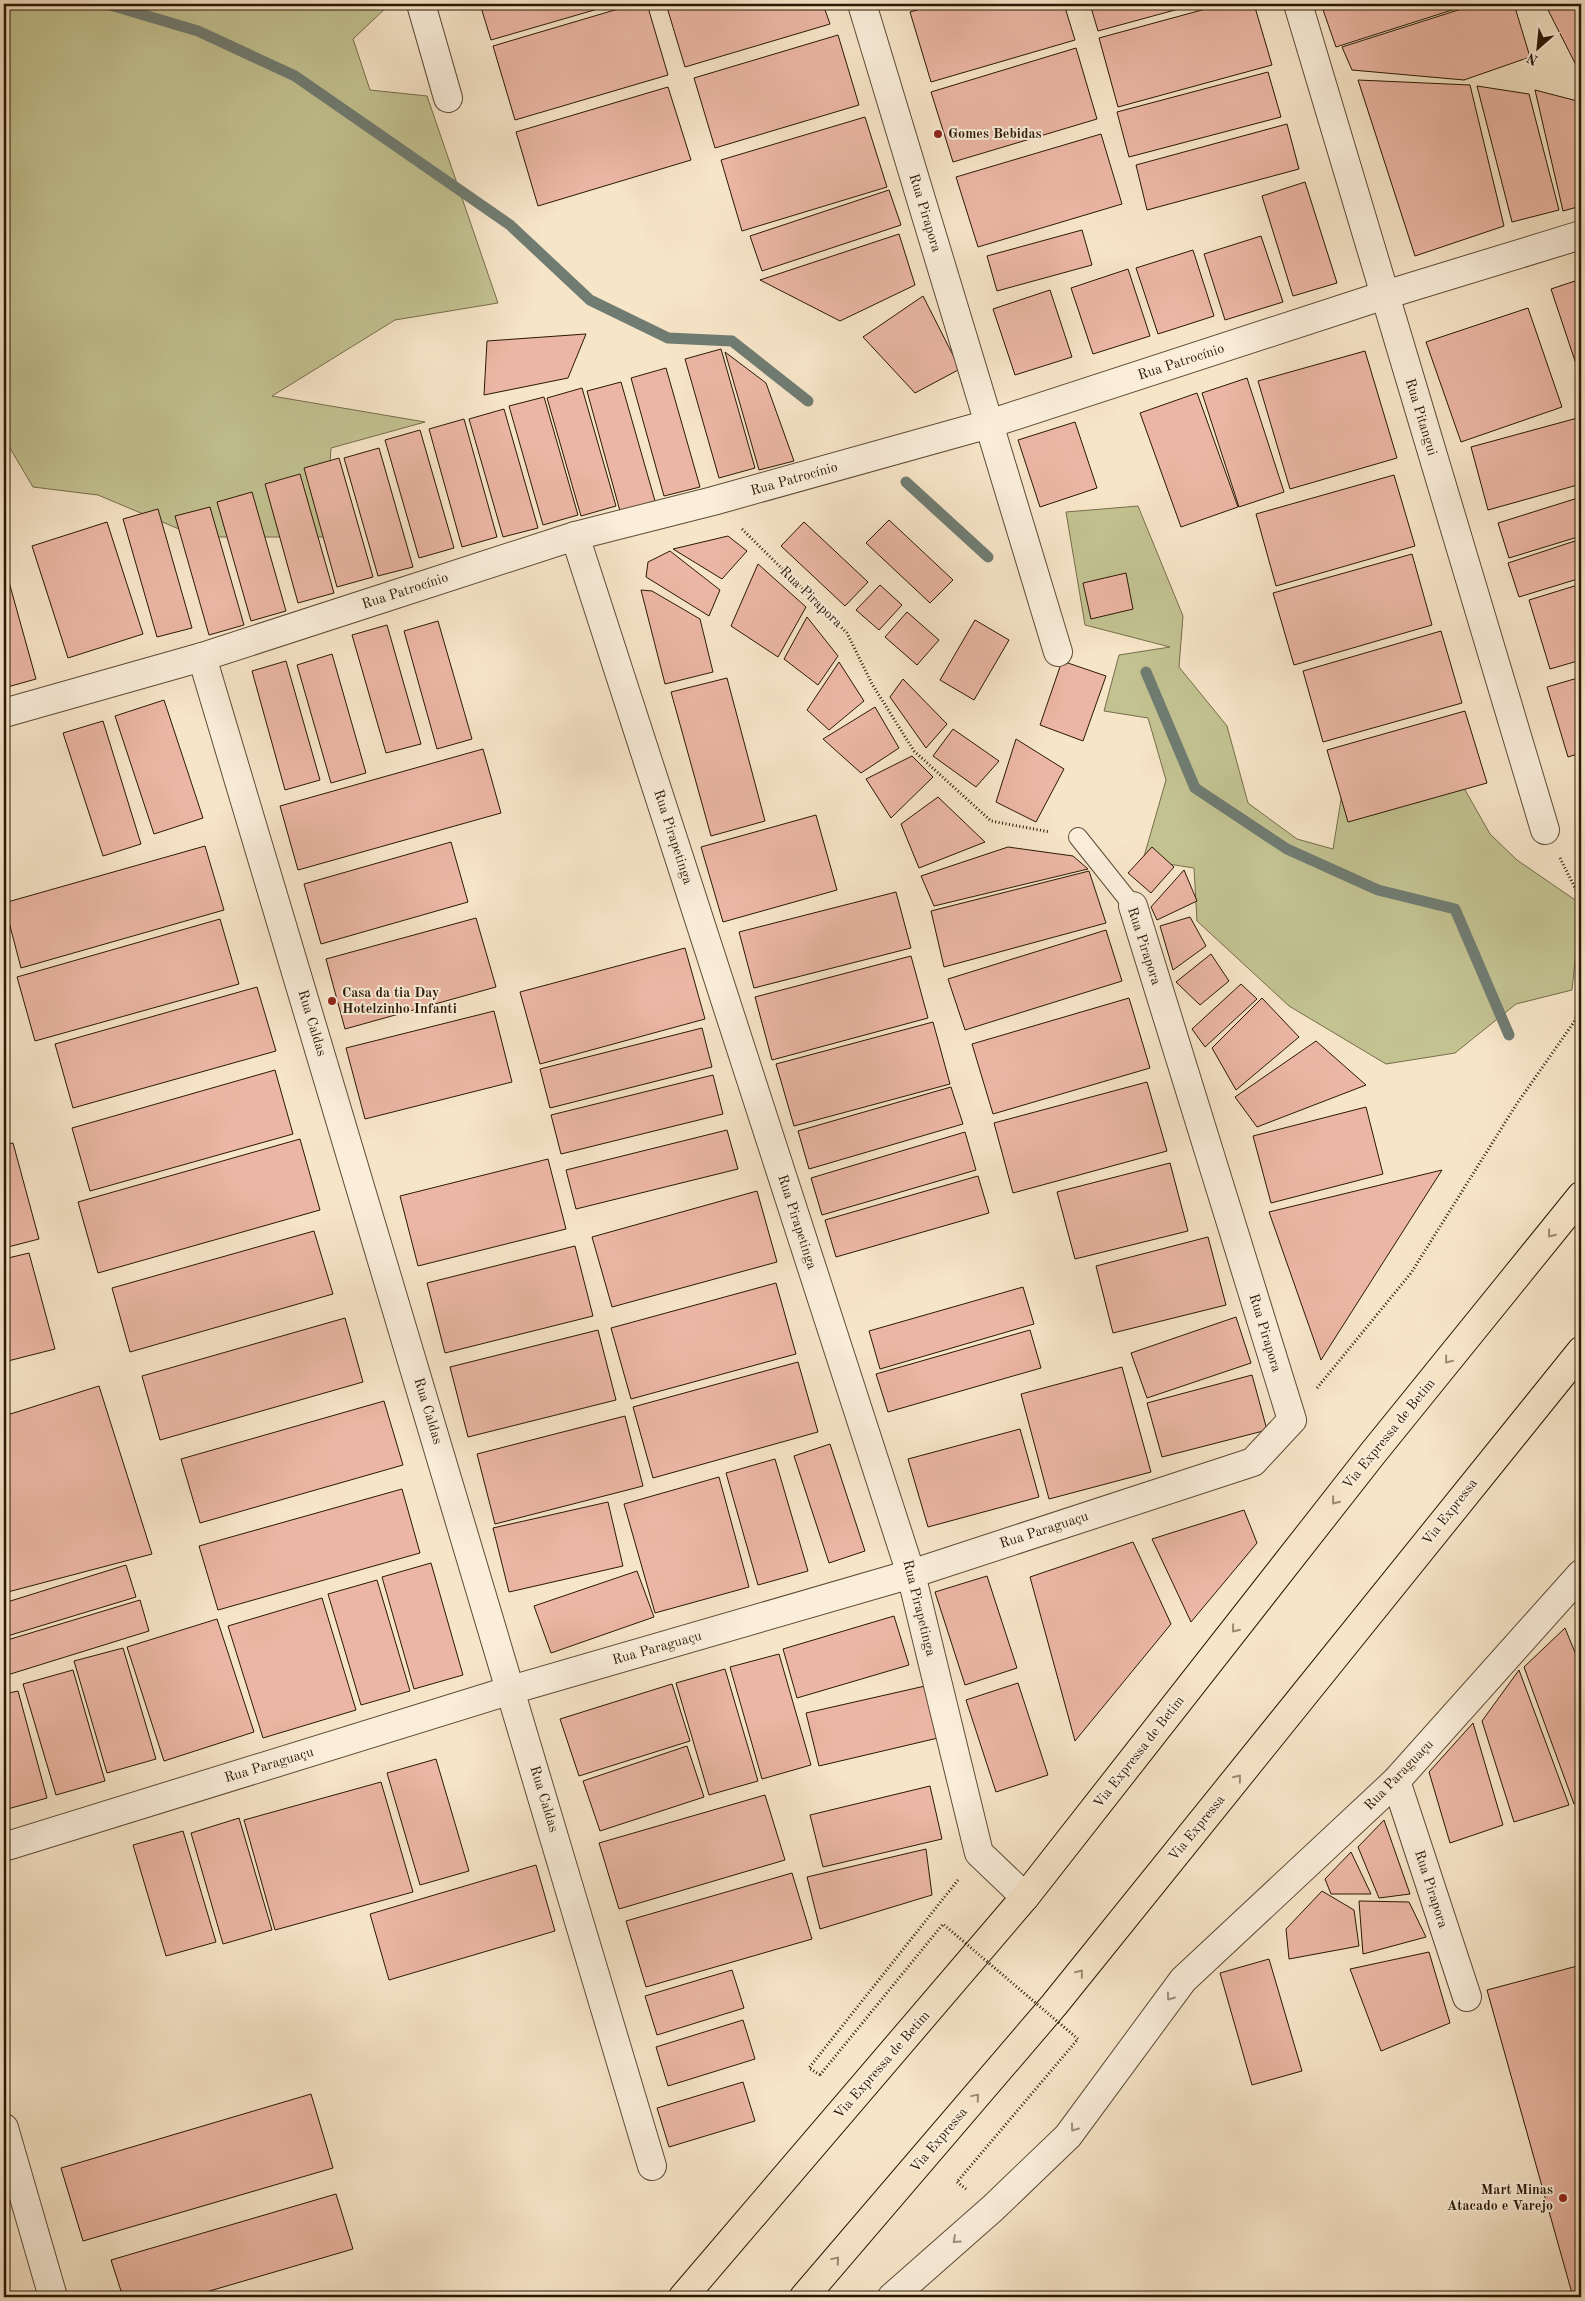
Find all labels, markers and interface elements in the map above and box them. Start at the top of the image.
north arrow [1512,22,1562,72]
text: N [1524,50,1540,67]
place label: Gomes Bebidas [948,127,1042,141]
marker: Gomes Bebidas [932,128,944,140]
street label: Rua Pirapora [906,172,944,254]
street label: Rua Patrocínio [1136,341,1226,383]
street label: Rua Pitangui [1403,377,1439,457]
street label: Rua Patrocínio [749,460,839,498]
street label: Rua Pirapora [777,564,845,630]
street label: Rua Patrocínio [360,570,450,612]
street label: Rua Pirapetinga [651,788,695,886]
street label: Rua Pirapora [1125,905,1163,987]
place label: Casa da tia Day Hotelzinho Infanti [342,986,457,1016]
street label: Rua Caldas [295,988,329,1058]
marker: Casa da tia Day Hotelzinho Infanti [326,995,338,1007]
street label: Rua Pirapetinga [775,1173,819,1271]
one-way arrow [1548,1228,1556,1237]
street label: Rua Pirapora [1246,1292,1284,1374]
one-way arrow [1446,1354,1454,1363]
street label: Rua Caldas [411,1376,445,1446]
street label: Via Expressa de Betim [1340,1376,1438,1492]
street label: Via Expressa [1420,1476,1480,1548]
one-way arrow [1333,1495,1341,1504]
street label: Rua Paraguaçu [998,1509,1091,1551]
street label: Rua Pirapetinga [900,1558,938,1658]
one-way arrow [1233,1623,1241,1632]
street label: Rua Paraguaçu [611,1628,704,1667]
street label: Via Expressa de Betim [1091,1693,1187,1811]
street label: Rua Paraguaçu [1362,1737,1436,1813]
street label: Rua Paraguaçu [223,1745,316,1785]
street label: Rua Caldas [527,1764,561,1834]
one-way arrow [1232,1775,1240,1784]
street label: Via Expressa [1166,1792,1228,1864]
street label: Rua Pirapora [1412,1848,1450,1930]
one-way arrow [1075,1969,1084,1978]
one-way arrow [1167,1991,1176,2001]
street label: Via Expressa de Betim [832,2008,932,2122]
one-way arrow [970,2093,979,2102]
street label: Via Expressa [908,2105,970,2175]
one-way arrow [1071,2122,1079,2131]
place label: Mart Minas Atacado e Varejo [1447,2183,1553,2213]
marker: Mart Minas Atacado e Varejo [1557,2192,1569,2204]
one-way arrow [953,2235,962,2244]
one-way arrow [830,2257,839,2266]

